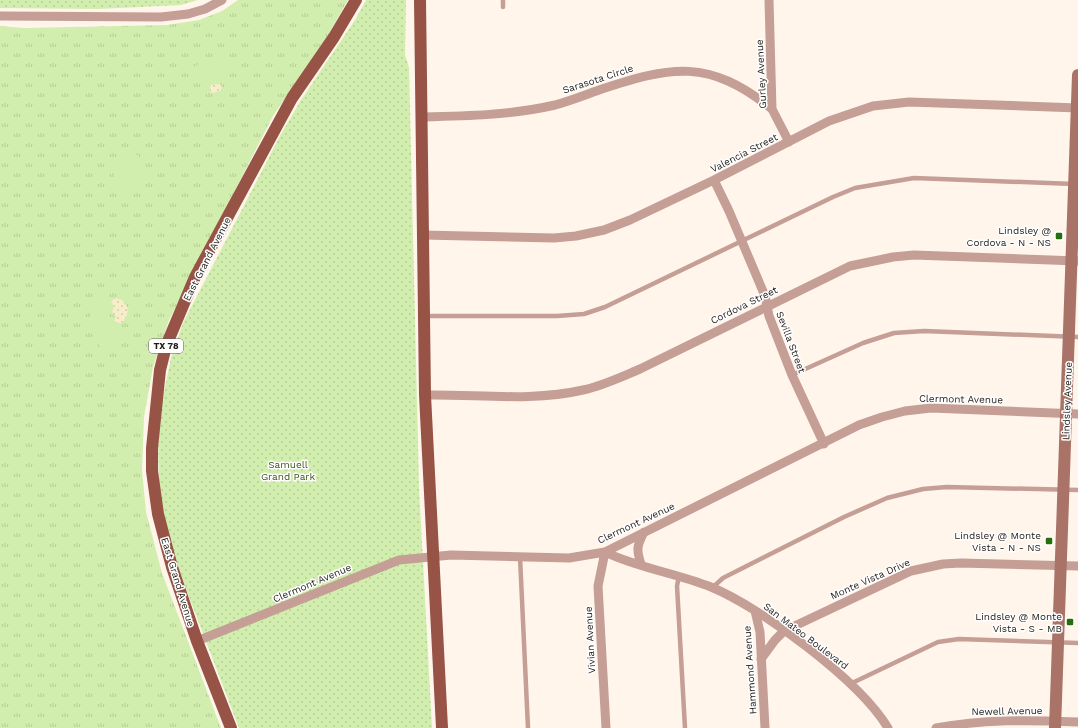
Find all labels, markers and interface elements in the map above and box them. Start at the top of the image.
street label: Gurley Avenue [754,39,768,109]
street label: Sarasota Circle [561,62,635,96]
street label: Valencia Street [709,131,780,175]
street label: East Grand Avenue [181,215,233,303]
place label: Lindsley @ Cordova - N - NS [967,225,1051,248]
marker: Lindsley @ Cordova - N - NS [1054,231,1064,241]
street label: Cordova Street [709,284,780,326]
street label: Sevilla Street [774,310,808,375]
road number: TX 78 [149,339,183,353]
street label: Lindsley Avenue [1060,361,1074,440]
street label: Clermont Avenue [919,393,1003,405]
park label: Samuell Grand Park [261,459,315,482]
street label: Clermont Avenue [596,500,677,546]
place label: Lindsley @ Monte Vista - N - NS [954,530,1041,553]
street label: East Grand Avenue [159,536,197,628]
marker: Lindsley @ Monte Vista - N - NS [1044,536,1054,546]
street label: Monte Vista Drive [829,556,912,601]
street label: Clermont Avenue [271,561,353,604]
street label: San Mateo Boulevard [761,601,851,671]
street label: Vivian Avenue [583,606,597,674]
place label: Lindsley @ Monte Vista - S - MB [975,611,1062,634]
marker: Lindsley @ Monte Vista - S - MB [1065,617,1075,627]
street label: Hammond Avenue [741,625,759,715]
street label: Newell Avenue [971,705,1043,717]

